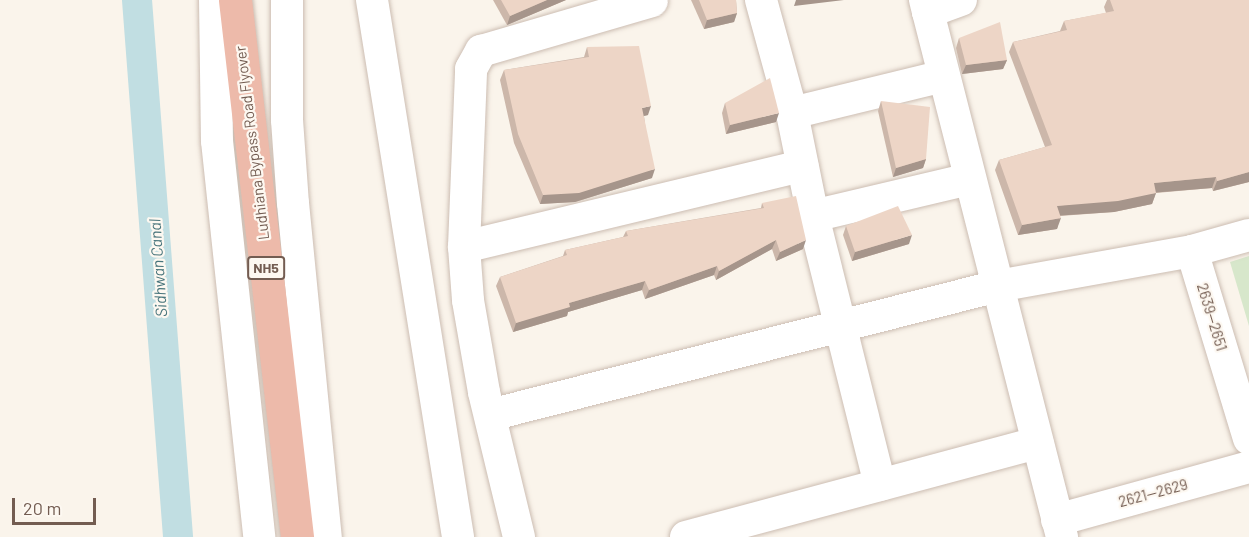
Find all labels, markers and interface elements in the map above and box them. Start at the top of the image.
street label: Ludhiana Bypass Road Flyover [231,45,273,241]
water label: Sidhwan Canal [145,218,171,318]
road number: NH5 [246,257,286,279]
street label: 2639--2651 [1193,281,1231,353]
street label: 2621--2629 [1117,475,1189,511]
scale bar [15,486,99,524]
text: 20 m [23,497,61,519]

